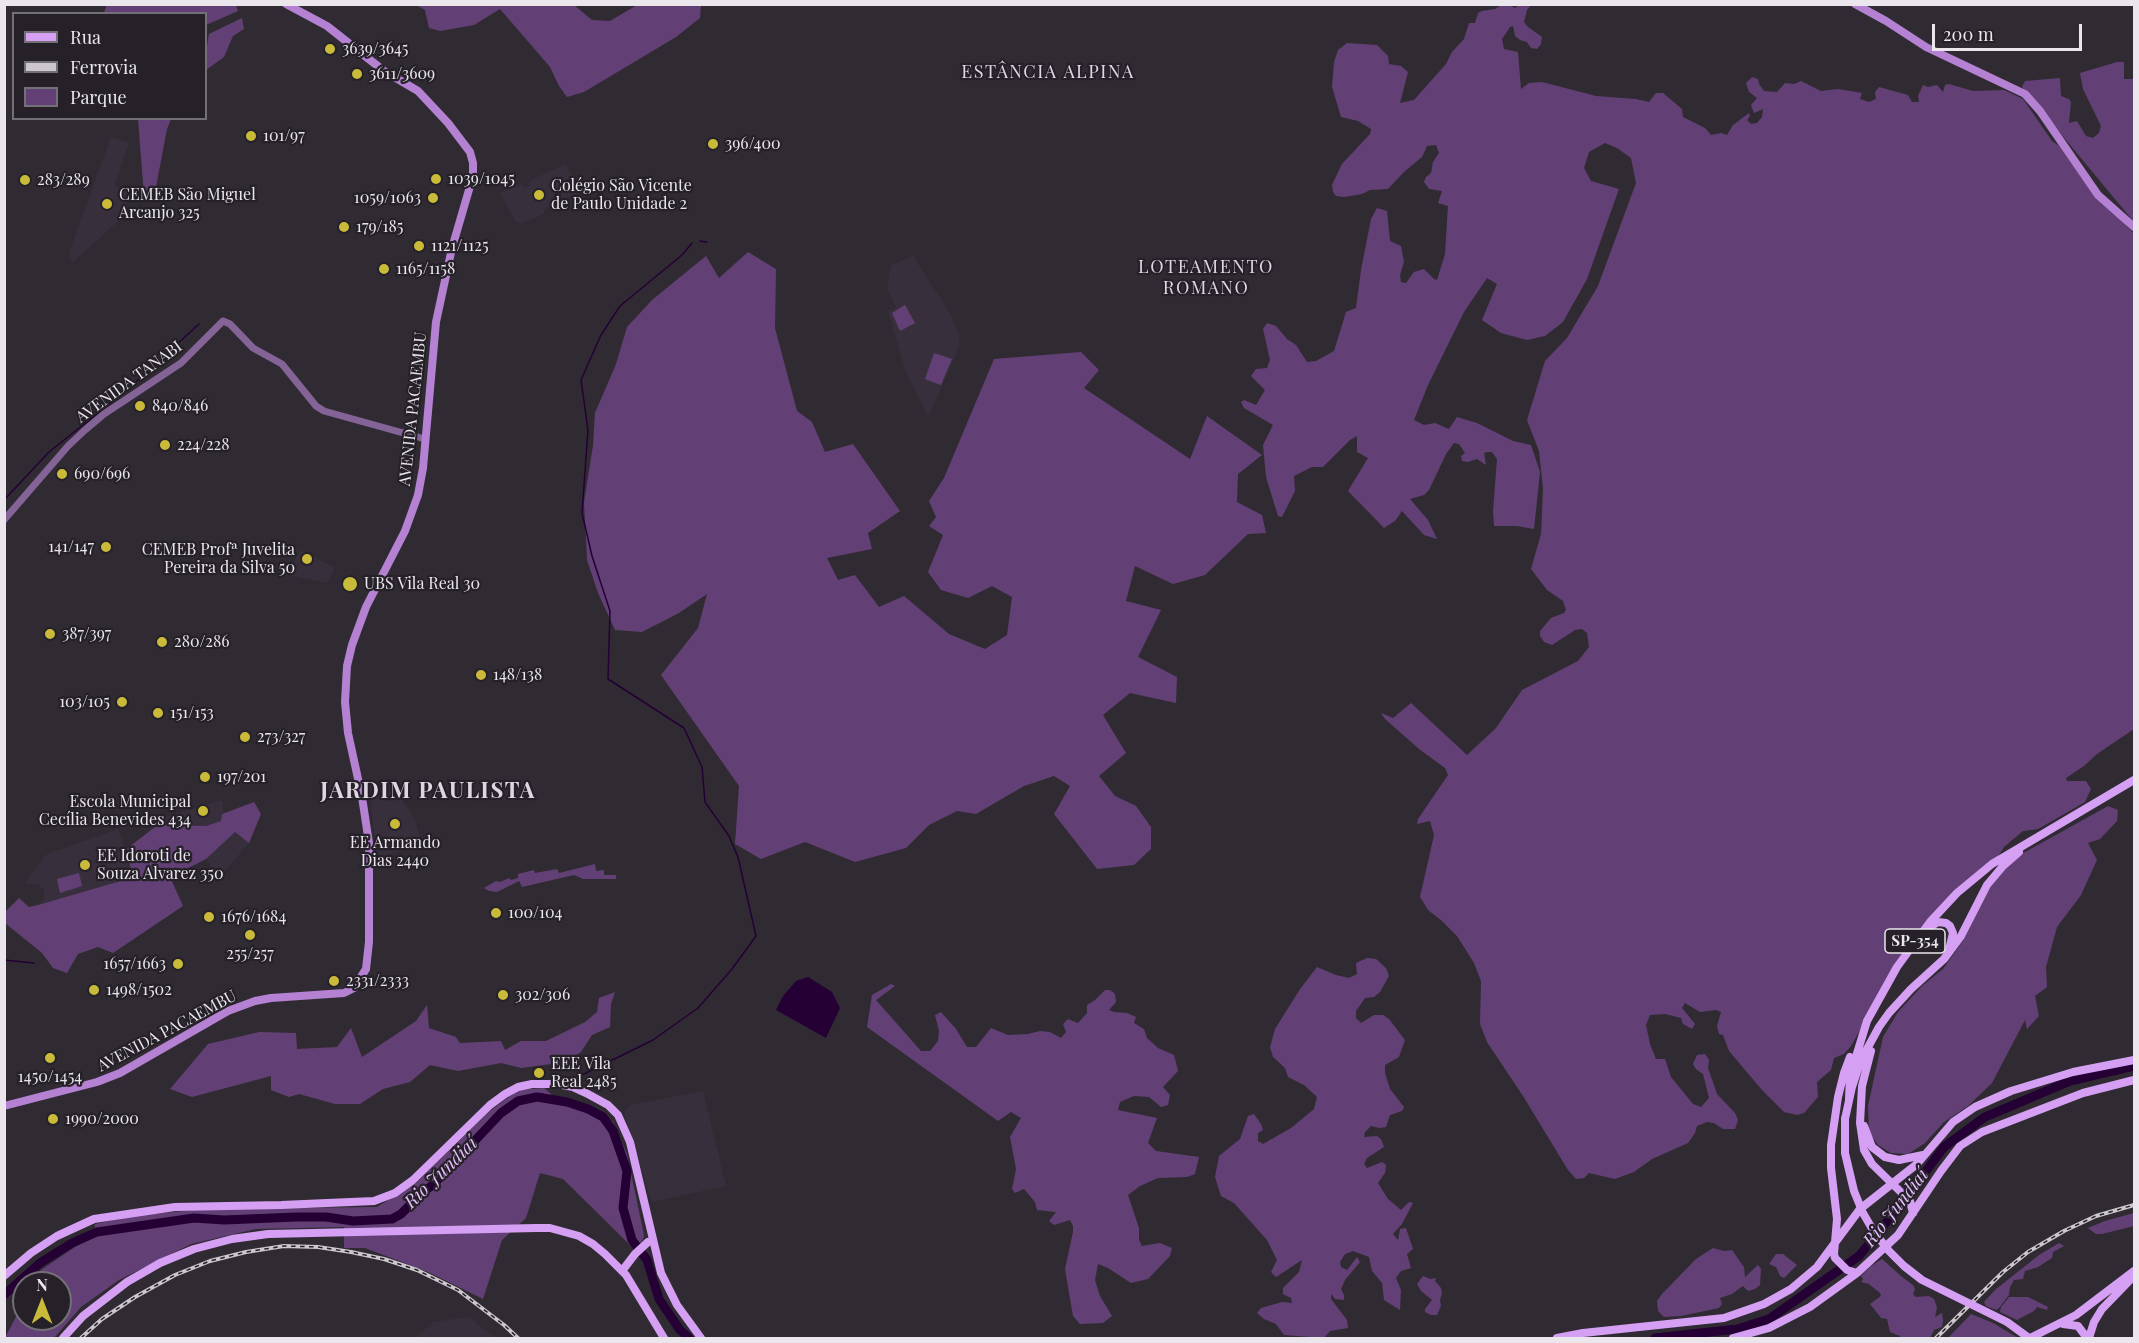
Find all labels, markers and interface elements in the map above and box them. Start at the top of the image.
legend [12,12,207,120]
scale bar [1935,12,2085,50]
text: 200 m [1943,22,1994,46]
text: Rua [70,25,101,49]
place label: 3639/3645 [342,39,408,59]
marker: 3639/3645 [323,42,337,56]
text: Ferrovia [70,55,137,79]
district label: ESTÂNCIA ALPINA [961,61,1135,83]
place label: 3611/3609 [369,64,435,84]
marker: 3611/3609 [350,67,364,81]
text: Parque [70,85,127,109]
place label: 101/97 [263,126,305,146]
marker: 101/97 [244,129,258,143]
place label: 396/400 [725,134,781,154]
marker: 396/400 [706,137,720,151]
place label: 1039/1045 [448,169,515,189]
place label: 283/289 [37,170,90,190]
marker: 1039/1045 [429,172,443,186]
marker: 283/289 [18,173,32,187]
place label: Colégio São Vicente de Paulo Unidade 2 [551,176,692,214]
place label: CEMEB São Miguel Arcanjo 325 [119,185,256,223]
place label: 1059/1063 [354,188,421,208]
marker: Colégio São Vicente de Paulo Unidade 2 [532,188,546,202]
marker: 1059/1063 [426,191,440,205]
marker: CEMEB São Miguel Arcanjo 325 [100,197,114,211]
place label: 179/185 [356,217,403,237]
marker: 179/185 [337,220,351,234]
place label: 1121/1125 [431,236,489,256]
marker: 1121/1125 [412,239,426,253]
district label: LOTEAMENTO ROMANO [1138,256,1274,298]
place label: 1165/1158 [396,259,455,279]
marker: 1165/1158 [377,262,391,276]
street label: AVENIDA PACAEMBU [395,331,431,487]
street label: AVENIDA TANABI [72,337,186,427]
place label: 840/846 [152,396,208,416]
marker: 840/846 [133,399,147,413]
place label: 224/228 [177,435,230,455]
marker: 224/228 [158,438,172,452]
place label: 690/696 [74,464,130,484]
marker: 690/696 [55,467,69,481]
place label: 141/147 [48,537,94,557]
marker: 141/147 [99,540,113,554]
place label: CEMEB Profª Juvelita Pereira da Silva 50 [142,540,295,578]
marker: CEMEB Profª Juvelita Pereira da Silva 50 [300,552,314,566]
place label: UBS Vila Real 30 [364,574,480,594]
marker: UBS Vila Real 30 [341,575,359,593]
place label: 387/397 [62,624,111,644]
marker: 387/397 [43,627,57,641]
place label: 280/286 [174,632,230,652]
marker: 280/286 [155,635,169,649]
place label: 148/138 [493,665,542,685]
marker: 148/138 [474,668,488,682]
place label: 103/105 [59,692,110,712]
marker: 103/105 [115,695,129,709]
place label: 151/153 [170,703,214,723]
marker: 151/153 [151,706,165,720]
place label: 273/327 [257,727,305,747]
marker: 273/327 [238,730,252,744]
place label: 197/201 [217,767,266,787]
marker: 197/201 [198,770,212,784]
district label: JARDIM PAULISTA [320,778,536,804]
place label: Escola Municipal Cecília Benevides 434 [39,792,191,830]
marker: Escola Municipal Cecília Benevides 434 [196,804,210,818]
marker: EE Armando Dias 2440 [388,817,402,831]
place label: EE Armando Dias 2440 [350,833,440,871]
place label: EE Idoroti de Souza Alvarez 350 [97,846,224,884]
marker: EE Idoroti de Souza Alvarez 350 [78,858,92,872]
place label: 100/104 [508,903,562,923]
marker: 100/104 [489,906,503,920]
place label: 1676/1684 [221,907,286,927]
marker: 1676/1684 [202,910,216,924]
marker: 255/257 [243,928,257,942]
road number: SP-354 [1885,929,1945,953]
place label: 255/257 [226,944,274,964]
place label: 1657/1663 [103,954,166,974]
marker: 1657/1663 [171,957,185,971]
place label: 2331/2333 [346,971,409,991]
marker: 2331/2333 [327,974,341,988]
place label: 1498/1502 [106,980,172,1000]
marker: 1498/1502 [87,983,101,997]
place label: 302/306 [515,985,570,1005]
street label: AVENIDA PACAEMBU [94,986,240,1076]
marker: 302/306 [496,988,510,1002]
marker: 1450/1454 [43,1051,57,1065]
place label: EEE Vila Real 2485 [551,1054,617,1092]
marker: EEE Vila Real 2485 [532,1066,546,1080]
place label: 1450/1454 [18,1067,82,1087]
place label: 1990/2000 [65,1109,139,1129]
marker: 1990/2000 [46,1112,60,1126]
water label: Rio Jundiaí [400,1133,482,1213]
water label: Rio Jundiaí [1859,1165,1933,1251]
north arrow [12,1271,72,1331]
text: N [36,1274,48,1295]

